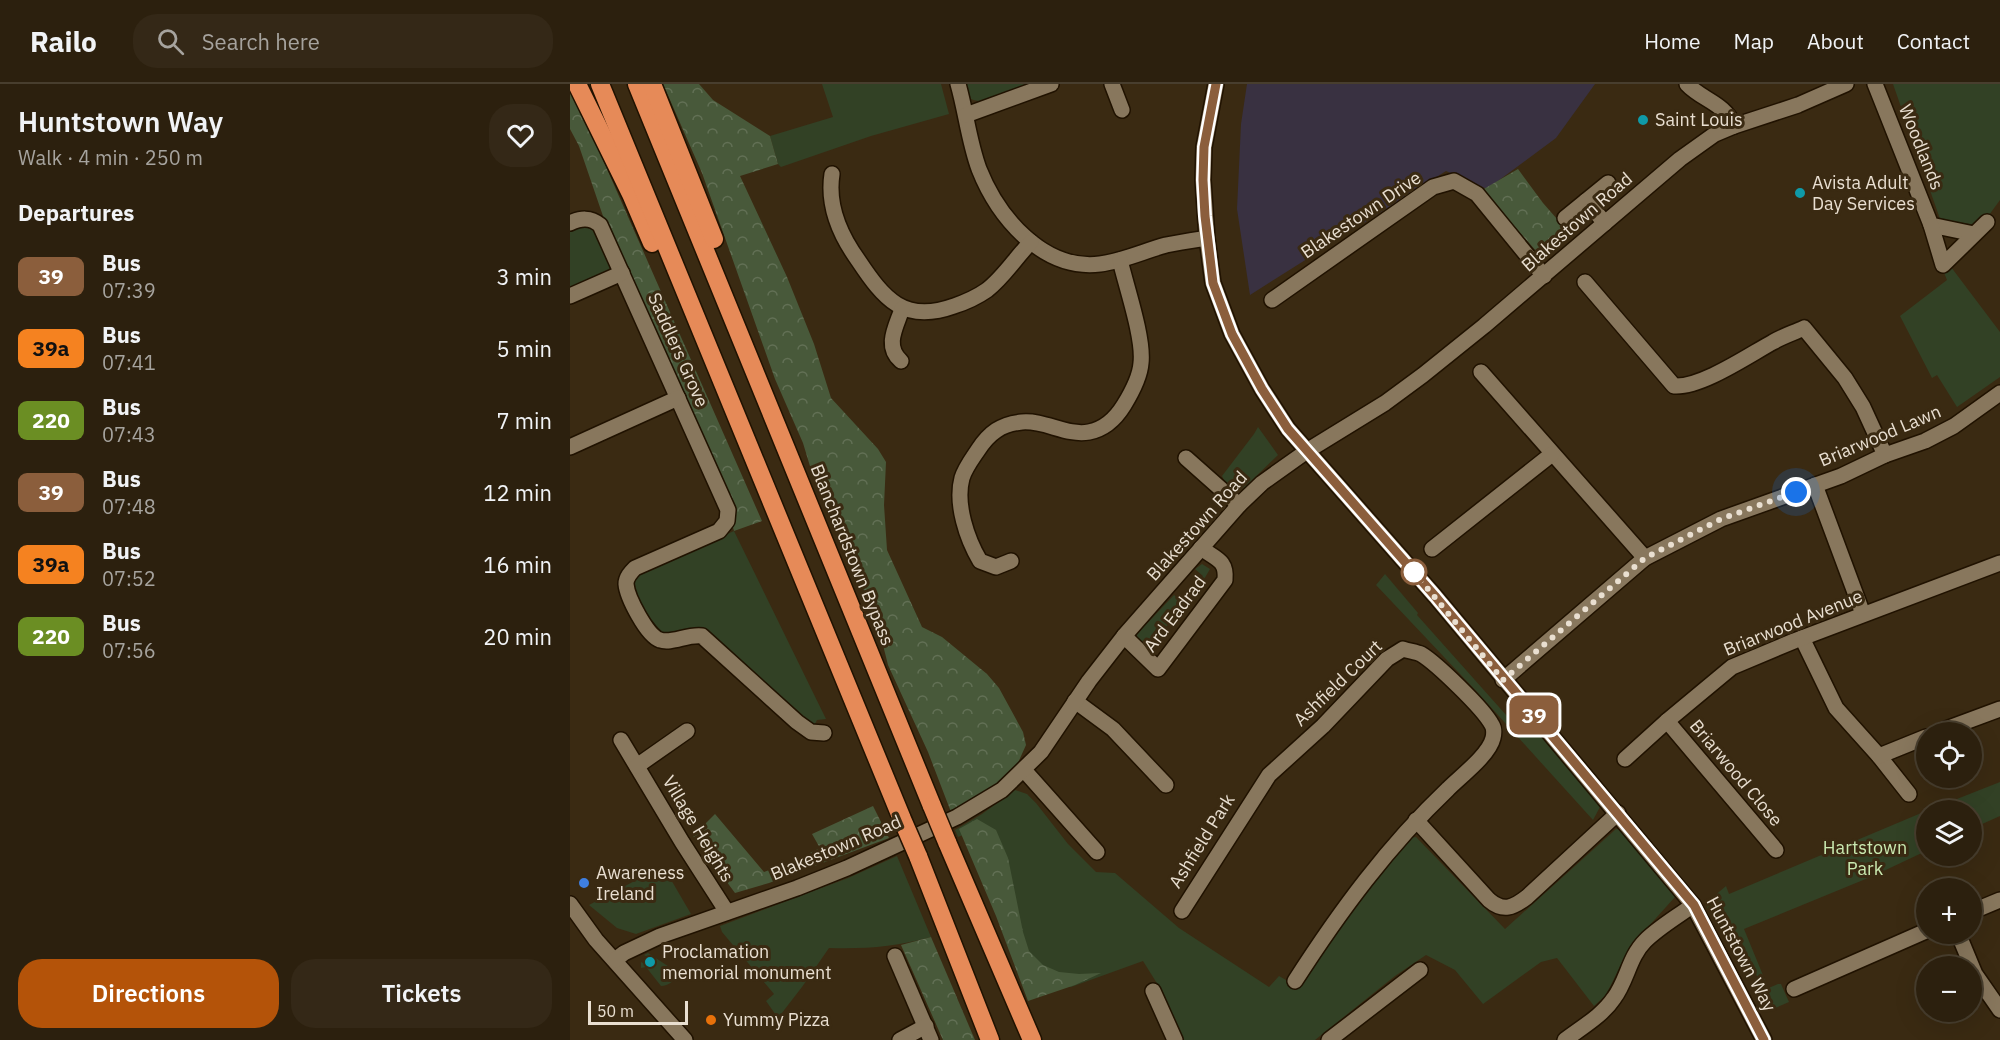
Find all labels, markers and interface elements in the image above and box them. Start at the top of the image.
search box [133,14,553,68]
text: Railo [30,23,97,60]
icon: search [154,25,187,58]
text: Search here [202,27,320,56]
text: Home [1644,27,1701,55]
text: Map [1734,27,1774,55]
text: About [1807,27,1864,55]
text: Contact [1897,27,1970,55]
street label: Woodlands [1894,101,1949,193]
text: Huntstown Way [18,103,223,140]
button: heart [489,104,552,167]
place label: Saint Louis [1655,108,1743,131]
marker: Saint Louis [1636,113,1650,127]
text: Walk · 4 min · 250 m [18,144,203,171]
street label: Blakestown Drive [1296,166,1425,263]
street label: Blakestown Road [1516,167,1637,276]
place label: Avista Adult Day Services [1812,171,1915,215]
marker: Avista Adult Day Services [1793,186,1807,200]
text: Departures [18,198,134,227]
text: Bus [102,248,141,277]
text: 39 [38,262,64,290]
text: 3 min [496,262,552,291]
text: 07:39 [102,277,156,304]
street label: Saddlers Grove [643,289,714,411]
text: Bus [102,320,141,349]
text: 39a [32,334,70,362]
text: 5 min [496,334,552,363]
text: 07:41 [102,349,156,376]
text: Bus [102,392,141,421]
street label: Briarwood Lawn [1815,399,1944,472]
text: 220 [32,406,70,434]
text: 7 min [496,406,552,435]
text: 07:43 [102,421,156,448]
street label: Blanchardstown Bypass [806,461,899,649]
text: Bus [102,464,141,493]
street label: Blakestown Road [1141,466,1252,585]
your location [1781,477,1811,507]
text: 39 [38,478,64,506]
text: 12 min [483,478,552,507]
text: 07:48 [102,493,156,520]
text: Bus [102,536,141,565]
text: 39a [32,550,70,578]
text: 16 min [483,550,552,579]
unlabelled marker [1401,559,1427,585]
text: 07:52 [102,565,156,592]
street label: Ard Eadrad [1138,571,1211,657]
street label: Briarwood Avenue [1720,584,1866,661]
text: Bus [102,608,141,637]
text: 220 [32,622,70,650]
text: 20 min [483,622,552,651]
street label: Ashfield Court [1288,635,1387,731]
text: 07:56 [102,637,156,664]
line badge: 39 [1507,696,1561,734]
text: 39 [1521,701,1547,729]
street label: Briarwood Close [1685,715,1788,831]
map controls [1916,722,1982,1022]
button: locate [1916,722,1982,788]
street label: Village Heights [658,771,739,886]
street label: Ashfield Park [1164,789,1240,892]
button: layers [1916,800,1982,866]
street label: Blakestown Road [767,810,905,885]
park label: Hartstown Park [1823,836,1907,880]
place label: Awareness Ireland [596,861,685,905]
marker: Awareness Ireland [577,876,591,890]
button: + [1916,878,1982,944]
street label: Huntstown Way [1701,892,1781,1015]
place label: Proclamation memorial monument [662,940,832,984]
marker: Proclamation memorial monument [643,955,657,969]
button: − [1916,956,1982,1022]
button: Directions [18,959,279,1028]
button: Tickets [291,959,552,1028]
scale bar [588,998,688,1026]
text: 50 m [597,1001,634,1021]
place label: Yummy Pizza [723,1008,830,1031]
marker: Yummy Pizza [704,1013,718,1027]

